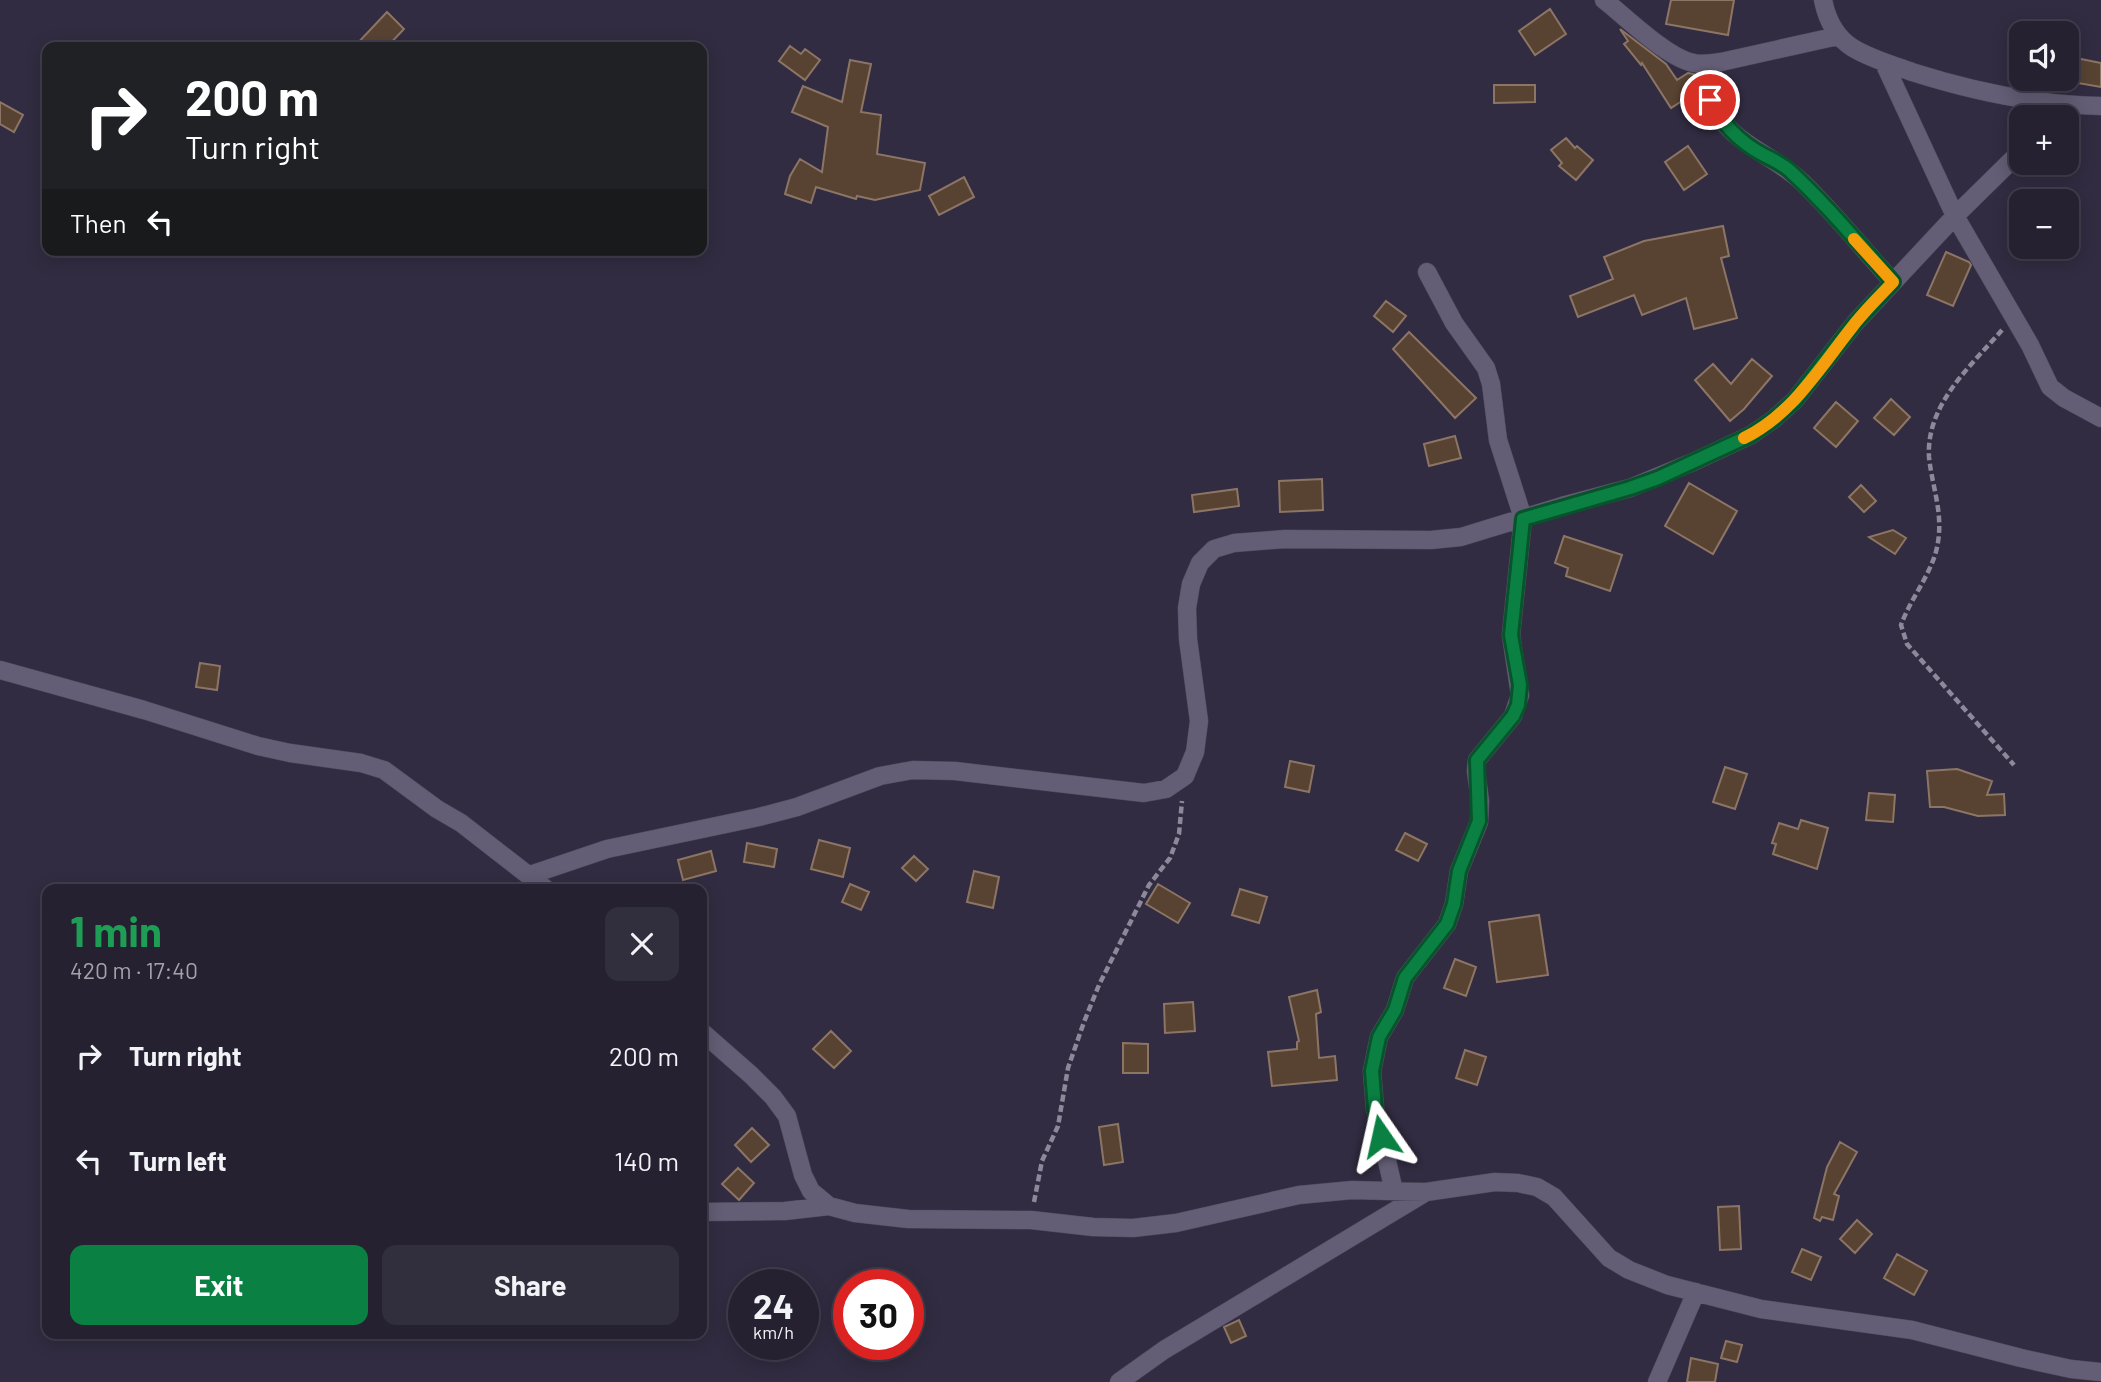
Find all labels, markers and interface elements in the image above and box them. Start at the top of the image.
map controls [2009,21,2079,259]
button: sound [2009,21,2079,91]
text: 200 m [185,67,319,126]
icon: right [70,70,161,161]
pin [1680,70,1740,130]
icon: arrive [1691,81,1729,119]
button: + [2009,105,2079,175]
text: Turn right [185,127,320,165]
button: − [2009,189,2079,259]
icon: left [141,203,179,241]
text: Then [70,207,127,238]
text: 1 min [70,905,162,955]
button: close [605,907,679,981]
text: 420 m · 17:40 [70,956,198,984]
icon: right [70,1037,108,1075]
text: Turn right [129,1040,242,1071]
text: 200 m [609,1040,679,1071]
position arrow [1344,1099,1418,1173]
icon: left [70,1142,108,1180]
text: Turn left [129,1145,227,1176]
text: 140 m [614,1145,679,1176]
button: Exit [70,1245,368,1325]
button: Share [382,1245,679,1325]
speed limit sign: 30 [833,1269,924,1360]
text: 24 [753,1284,794,1326]
text: km/h [753,1321,794,1343]

